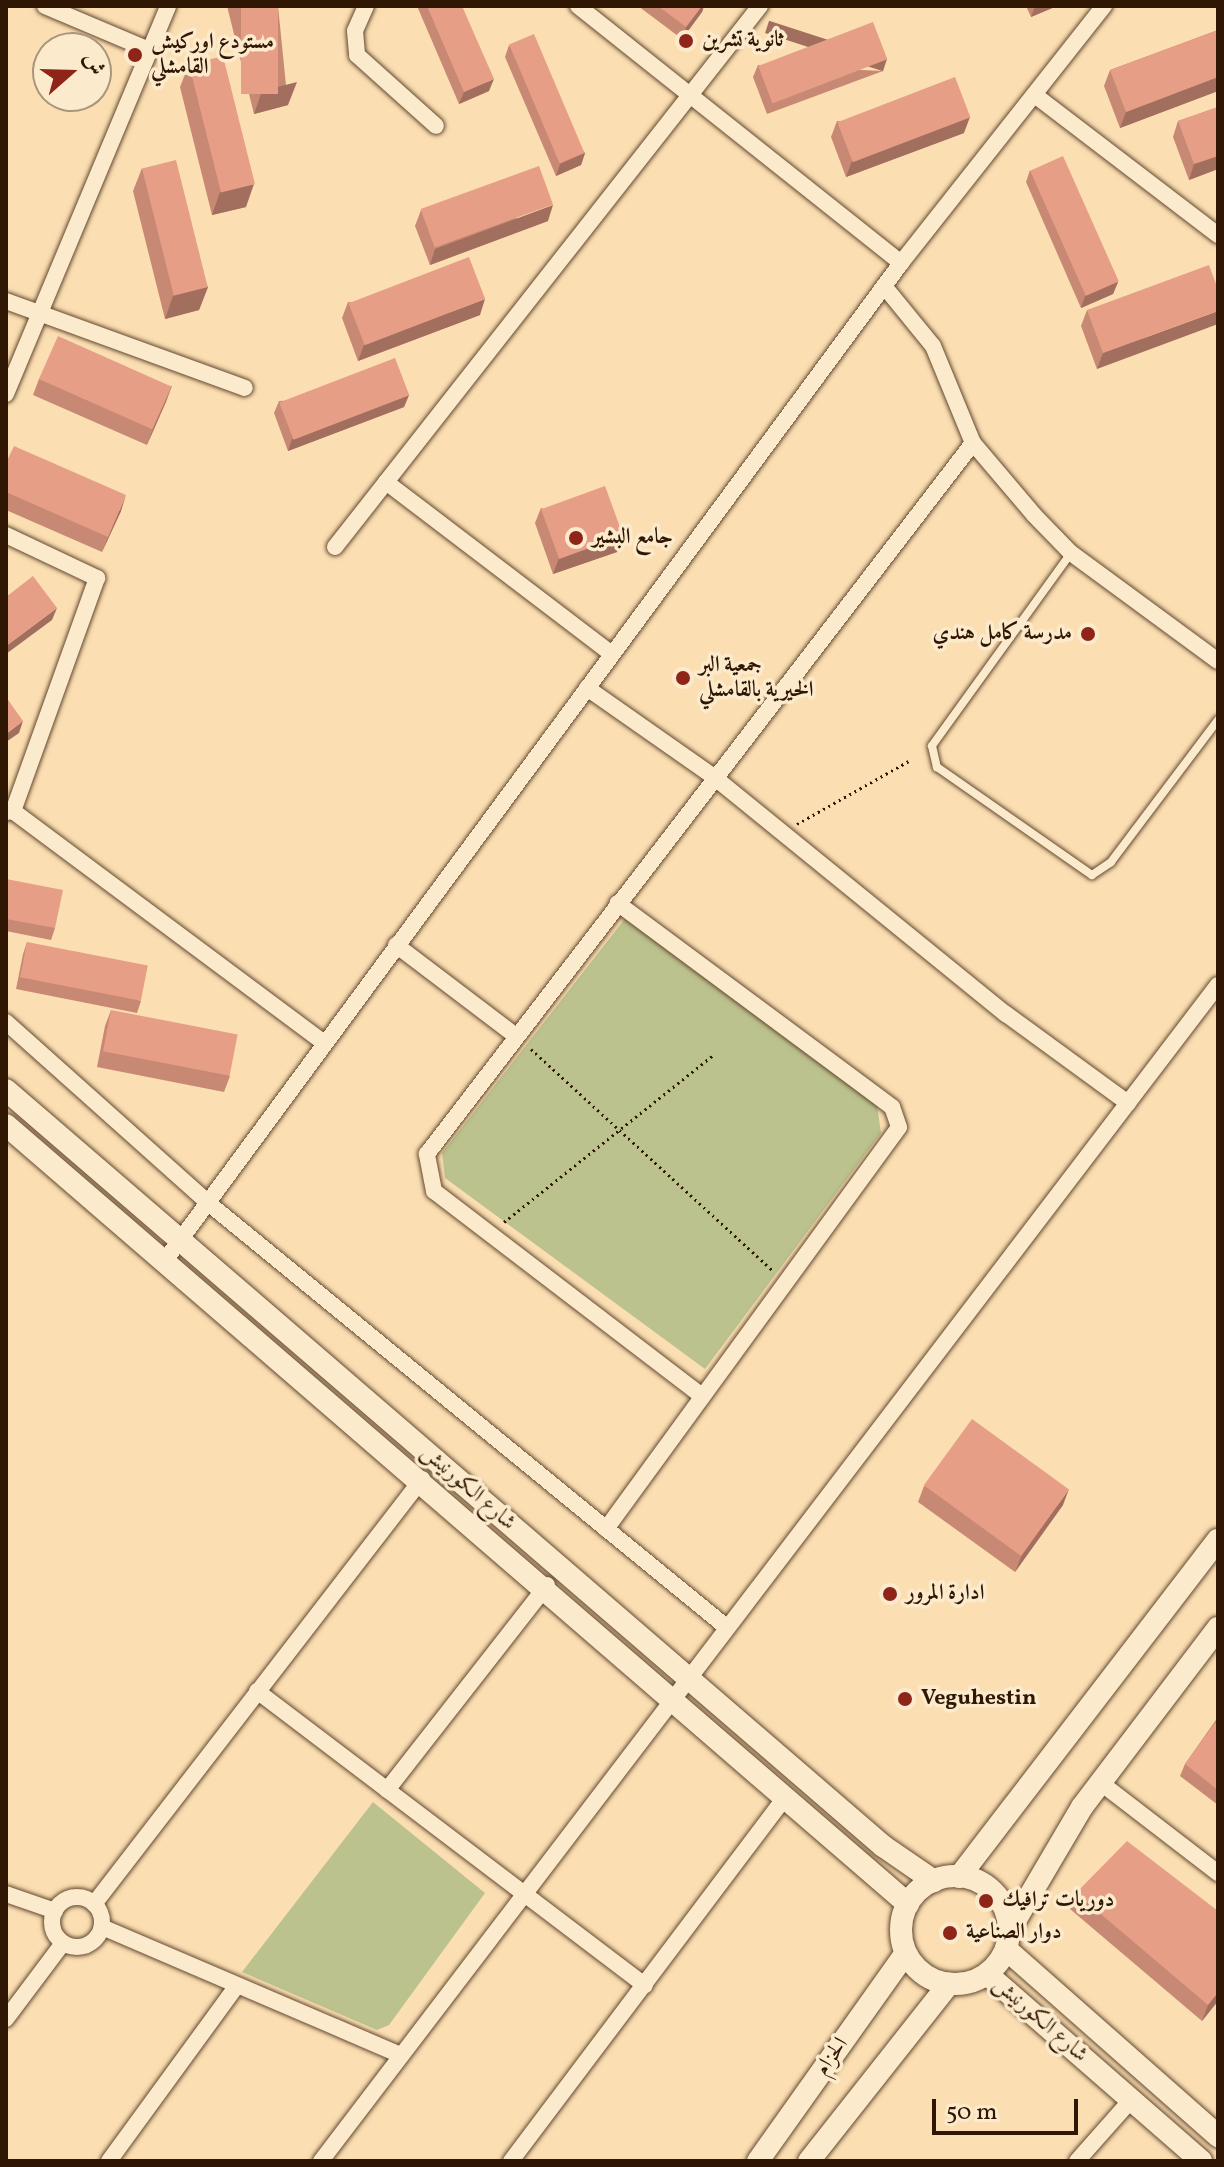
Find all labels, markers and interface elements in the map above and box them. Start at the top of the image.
place label: ثانوية تشرين [702,28,784,54]
place label: مستودع اوركيش القامشلي [151,29,274,80]
north arrow [32,32,112,112]
marker: ثانوية تشرين [677,32,695,50]
marker: مستودع اوركيش القامشلي [126,46,144,64]
text: ش [75,49,111,80]
place label: جامع البشير [592,525,673,551]
marker: جامع البشير [567,529,585,547]
place label: مدرسة كامل هندي [932,621,1072,647]
marker: مدرسة كامل هندي [1079,625,1097,643]
place label: جمعية البر الخيرية بالقامشلي [699,652,813,704]
marker: جمعية البر الخيرية بالقامشلي [674,669,692,687]
street label: شارع الكورنيش [415,1440,521,1536]
place label: ادارة المرور [906,1581,984,1607]
marker: ادارة المرور [881,1585,899,1603]
place label: Veguhestin [921,1686,1037,1712]
marker: Veguhestin [896,1690,914,1708]
place label: دوريات ترافيك [1002,1888,1114,1914]
marker: دوريات ترافيك [977,1892,995,1910]
place label: دوار الصناعية [966,1920,1062,1946]
marker: دوار الصناعية [941,1924,959,1942]
street label: شارع الكورنيش [987,1972,1093,2068]
street label: الحزام [809,2033,855,2081]
scale bar [936,2083,1082,2133]
text: 50 m [946,2096,998,2130]

